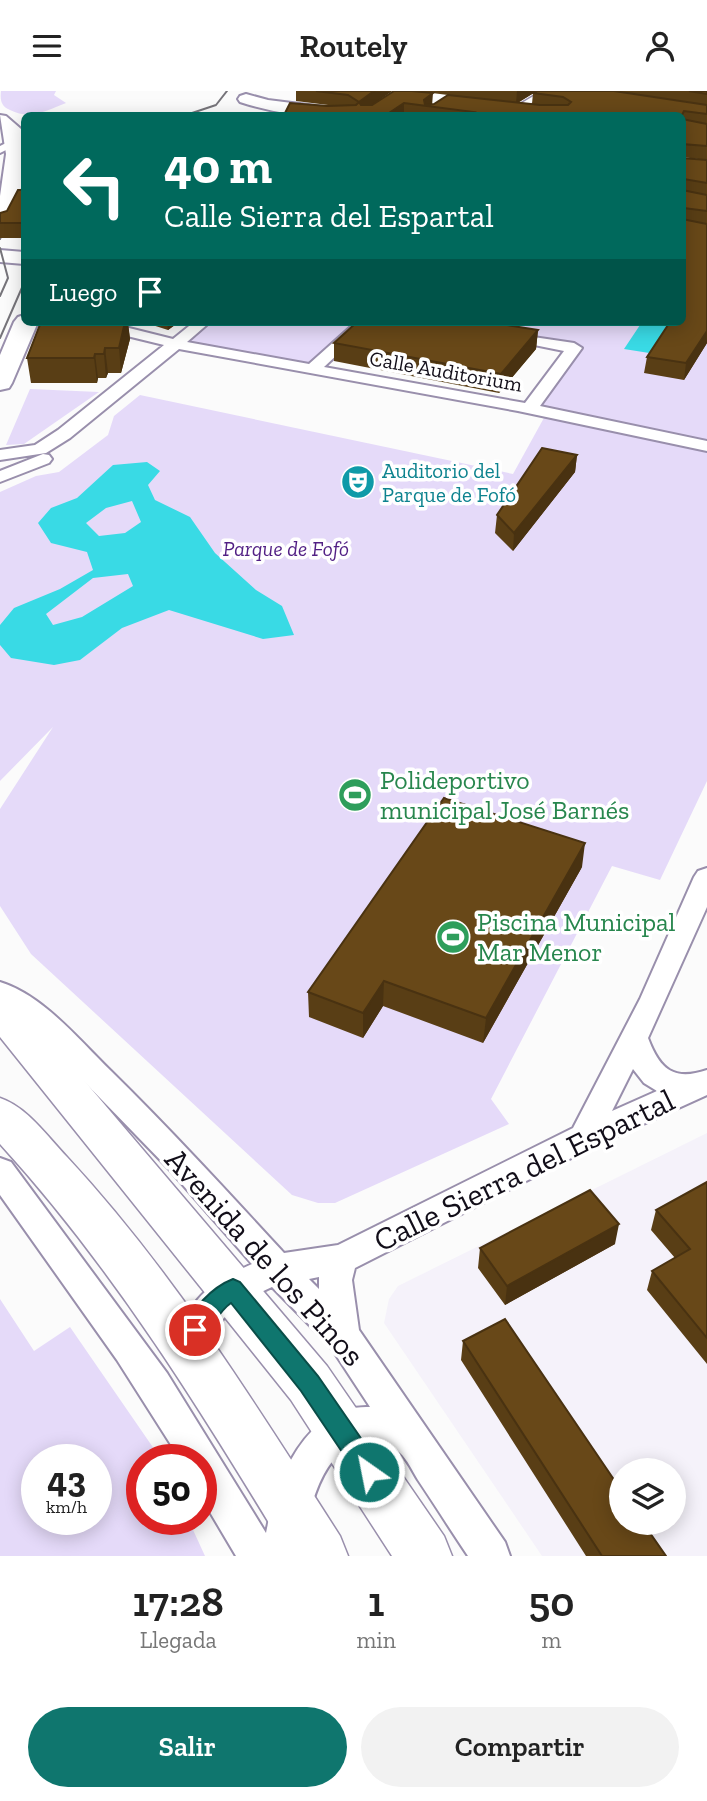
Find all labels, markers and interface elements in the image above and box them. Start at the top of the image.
icon: menu [28,27,66,65]
text: Routely [300,27,407,65]
icon: person [641,27,679,65]
text: 40 m [164,137,272,196]
icon: left [49,140,140,231]
text: Calle Sierra del Espartal [164,197,494,235]
icon: arrive [131,273,169,311]
text: Luego [49,276,117,308]
street label: Calle Auditorium [368,345,524,397]
place label: Auditorio del Parque de Fofó [382,458,516,507]
theatre icon: Auditorio del Parque de Fofó [339,463,377,501]
park label: Parque de Fofó [223,536,349,561]
place label: Polideportivo municipal José Barnés [380,764,629,826]
sports icon: Polideportivo municipal José Barnés [336,776,374,814]
place label: Piscina Municipal Mar Menor [477,906,676,968]
sports icon: Piscina Municipal Mar Menor [434,918,472,956]
street label: Calle Sierra del Espartal [368,1081,680,1259]
street label: Avenida de los Pinos [157,1140,373,1374]
pin [165,1300,225,1360]
icon: arrive [176,1311,214,1349]
position arrow [332,1435,406,1509]
speed limit sign: 50 [126,1444,217,1535]
map controls [609,1458,686,1535]
button: layers [609,1458,686,1535]
text: 43 [47,1459,86,1501]
text: km/h [46,1496,87,1518]
text: 17:28 [133,1576,224,1627]
text: 1 [368,1576,384,1627]
text: 50 [528,1576,574,1627]
text: Llegada [140,1626,217,1654]
text: min [356,1626,396,1654]
text: m [541,1626,561,1654]
button: Salir [28,1707,347,1787]
button: Compartir [361,1707,679,1787]

